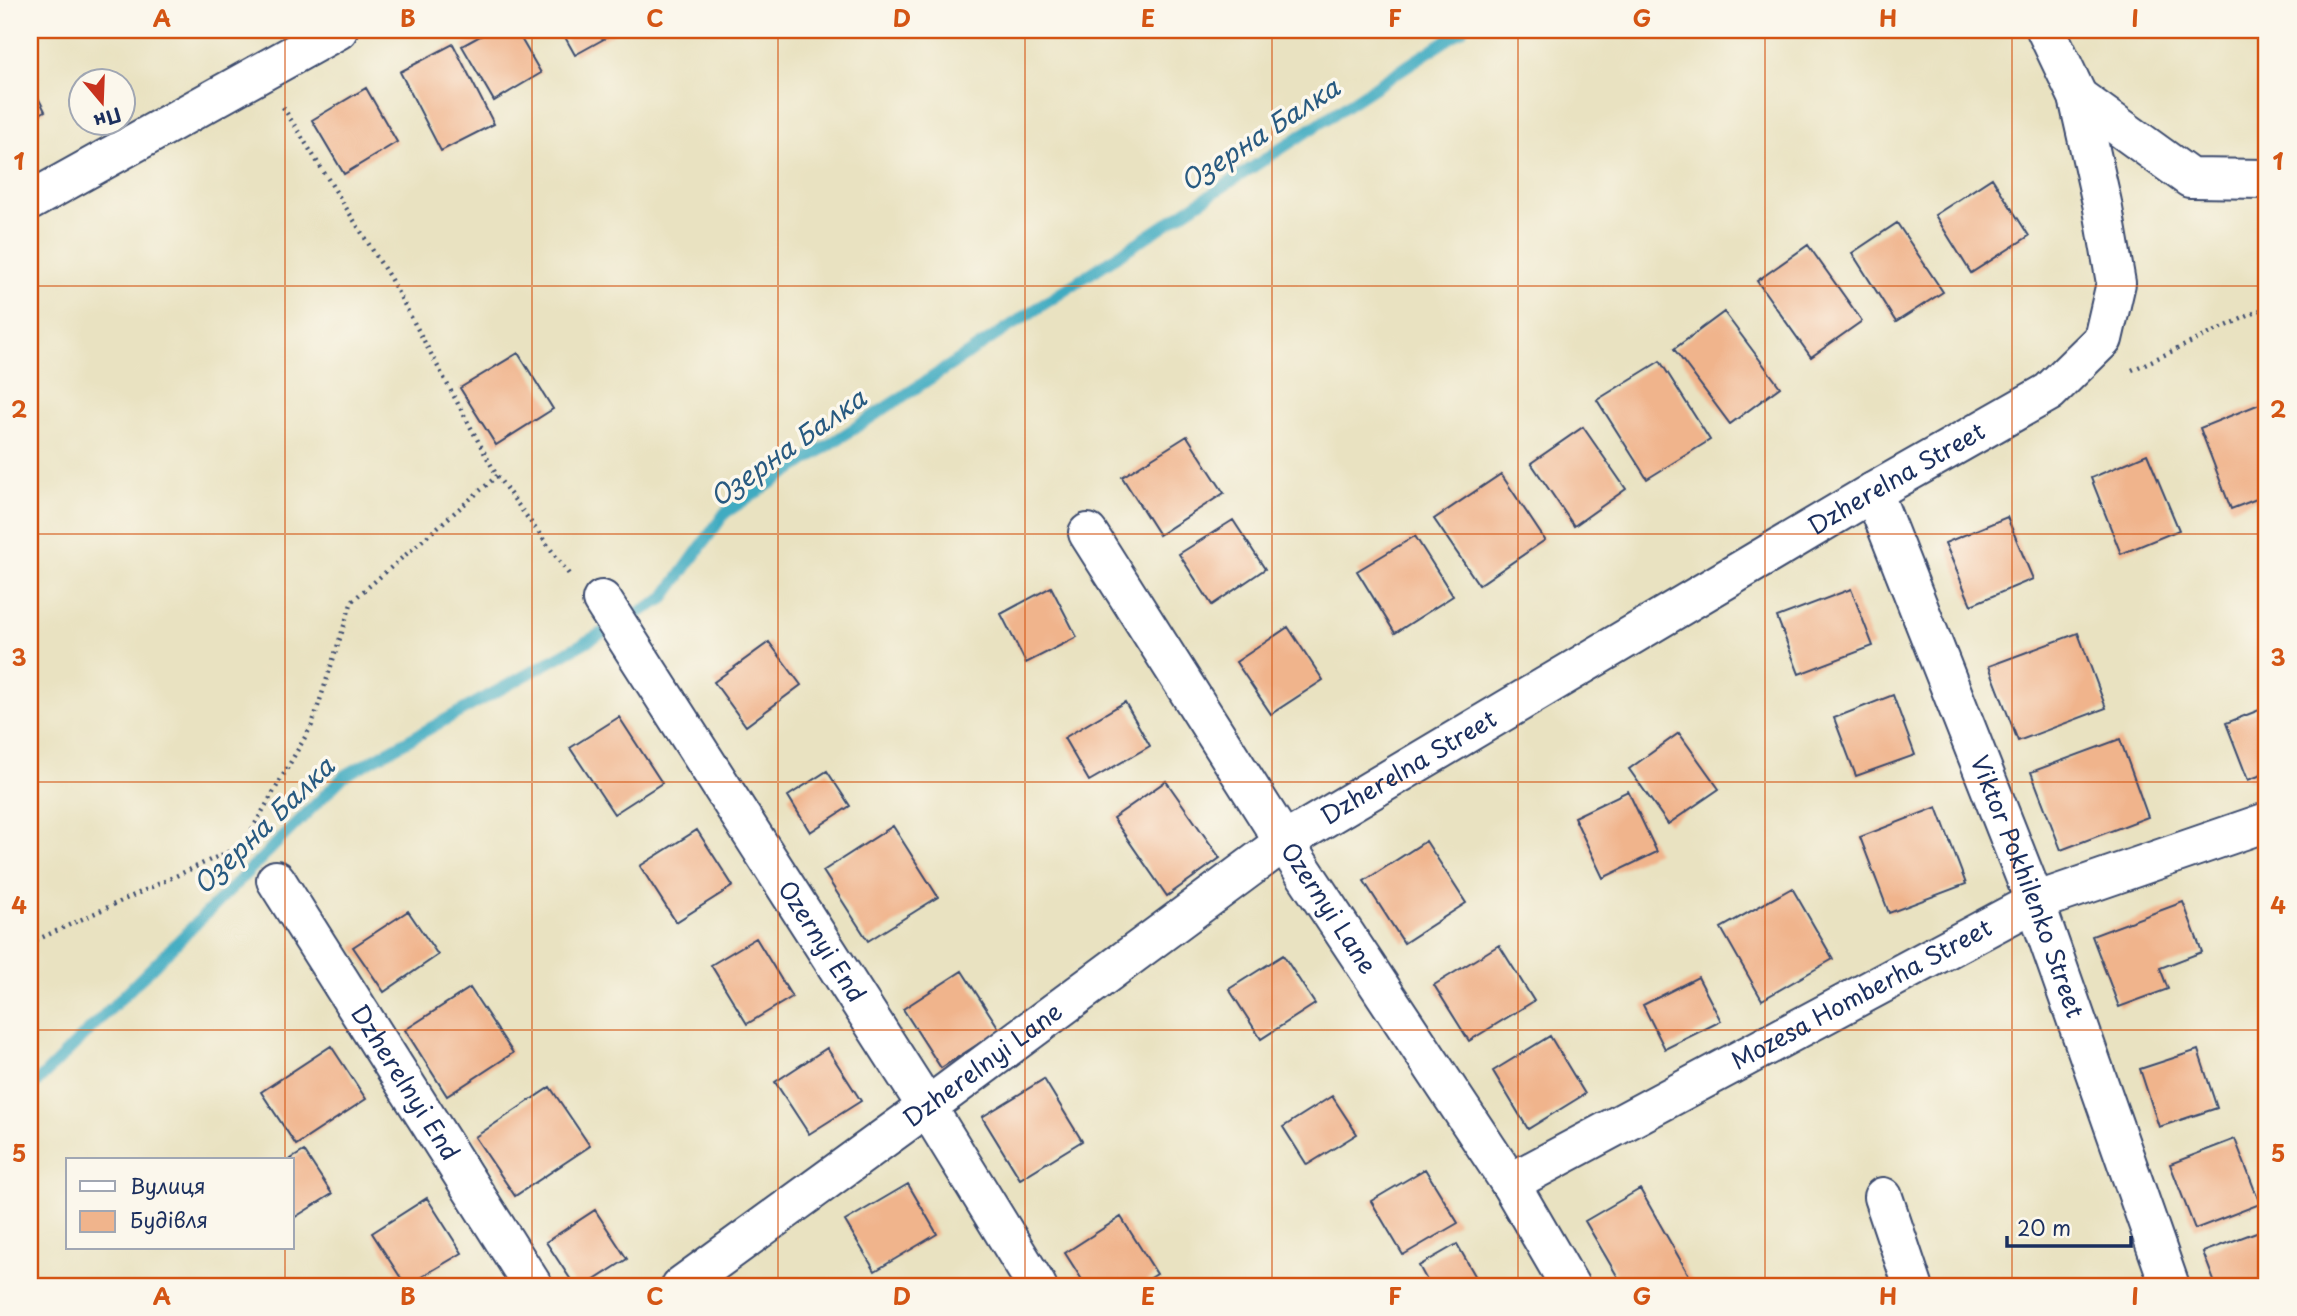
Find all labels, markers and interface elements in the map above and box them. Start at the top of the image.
text: A [153,0,171,35]
text: B [400,0,416,35]
text: C [646,0,664,35]
text: D [893,0,911,35]
text: E [1141,0,1155,35]
text: F [1388,0,1402,35]
text: G [1633,0,1651,35]
text: H [1879,0,1897,35]
text: I [2131,0,2139,35]
north arrow [66,66,136,136]
water label: Озерна Балка [1172,67,1347,200]
text: Пн [90,101,125,137]
text: 1 [14,143,25,178]
text: 1 [2273,143,2284,178]
water label: Озерна Балка [701,378,874,515]
text: 2 [11,391,27,426]
text: 2 [2270,391,2286,426]
street label: Dzherelna Street [1800,412,1991,543]
text: 3 [11,639,27,674]
text: 3 [2270,639,2286,674]
street label: Dzherelna Street [1313,700,1503,833]
water label: Озерна Балка [184,747,343,903]
street label: Viktor Pokhilenko Street [1963,750,2094,1023]
street label: Ozernyi Lane [1273,835,1387,981]
street label: Ozernyi End [770,873,875,1009]
text: 4 [11,887,27,922]
text: 4 [2270,887,2286,922]
street label: Mozesa Homberha Street [1724,908,1998,1078]
street label: Dzherelnyi Lane [895,993,1069,1135]
street label: Dzherelnyi End [343,997,469,1167]
text: 5 [12,1135,26,1170]
text: 5 [2271,1135,2285,1170]
legend [66,1158,294,1250]
text: Вулиця [130,1169,206,1201]
text: Будівля [130,1203,208,1235]
scale bar [2007,1204,2131,1248]
text: 20 m [2017,1211,2071,1243]
text: A [153,1278,171,1313]
text: B [400,1278,416,1313]
text: C [646,1278,664,1313]
text: D [893,1278,911,1313]
text: E [1141,1278,1155,1313]
text: F [1388,1278,1402,1313]
text: G [1633,1278,1651,1313]
text: H [1879,1278,1897,1313]
text: I [2131,1278,2139,1313]

